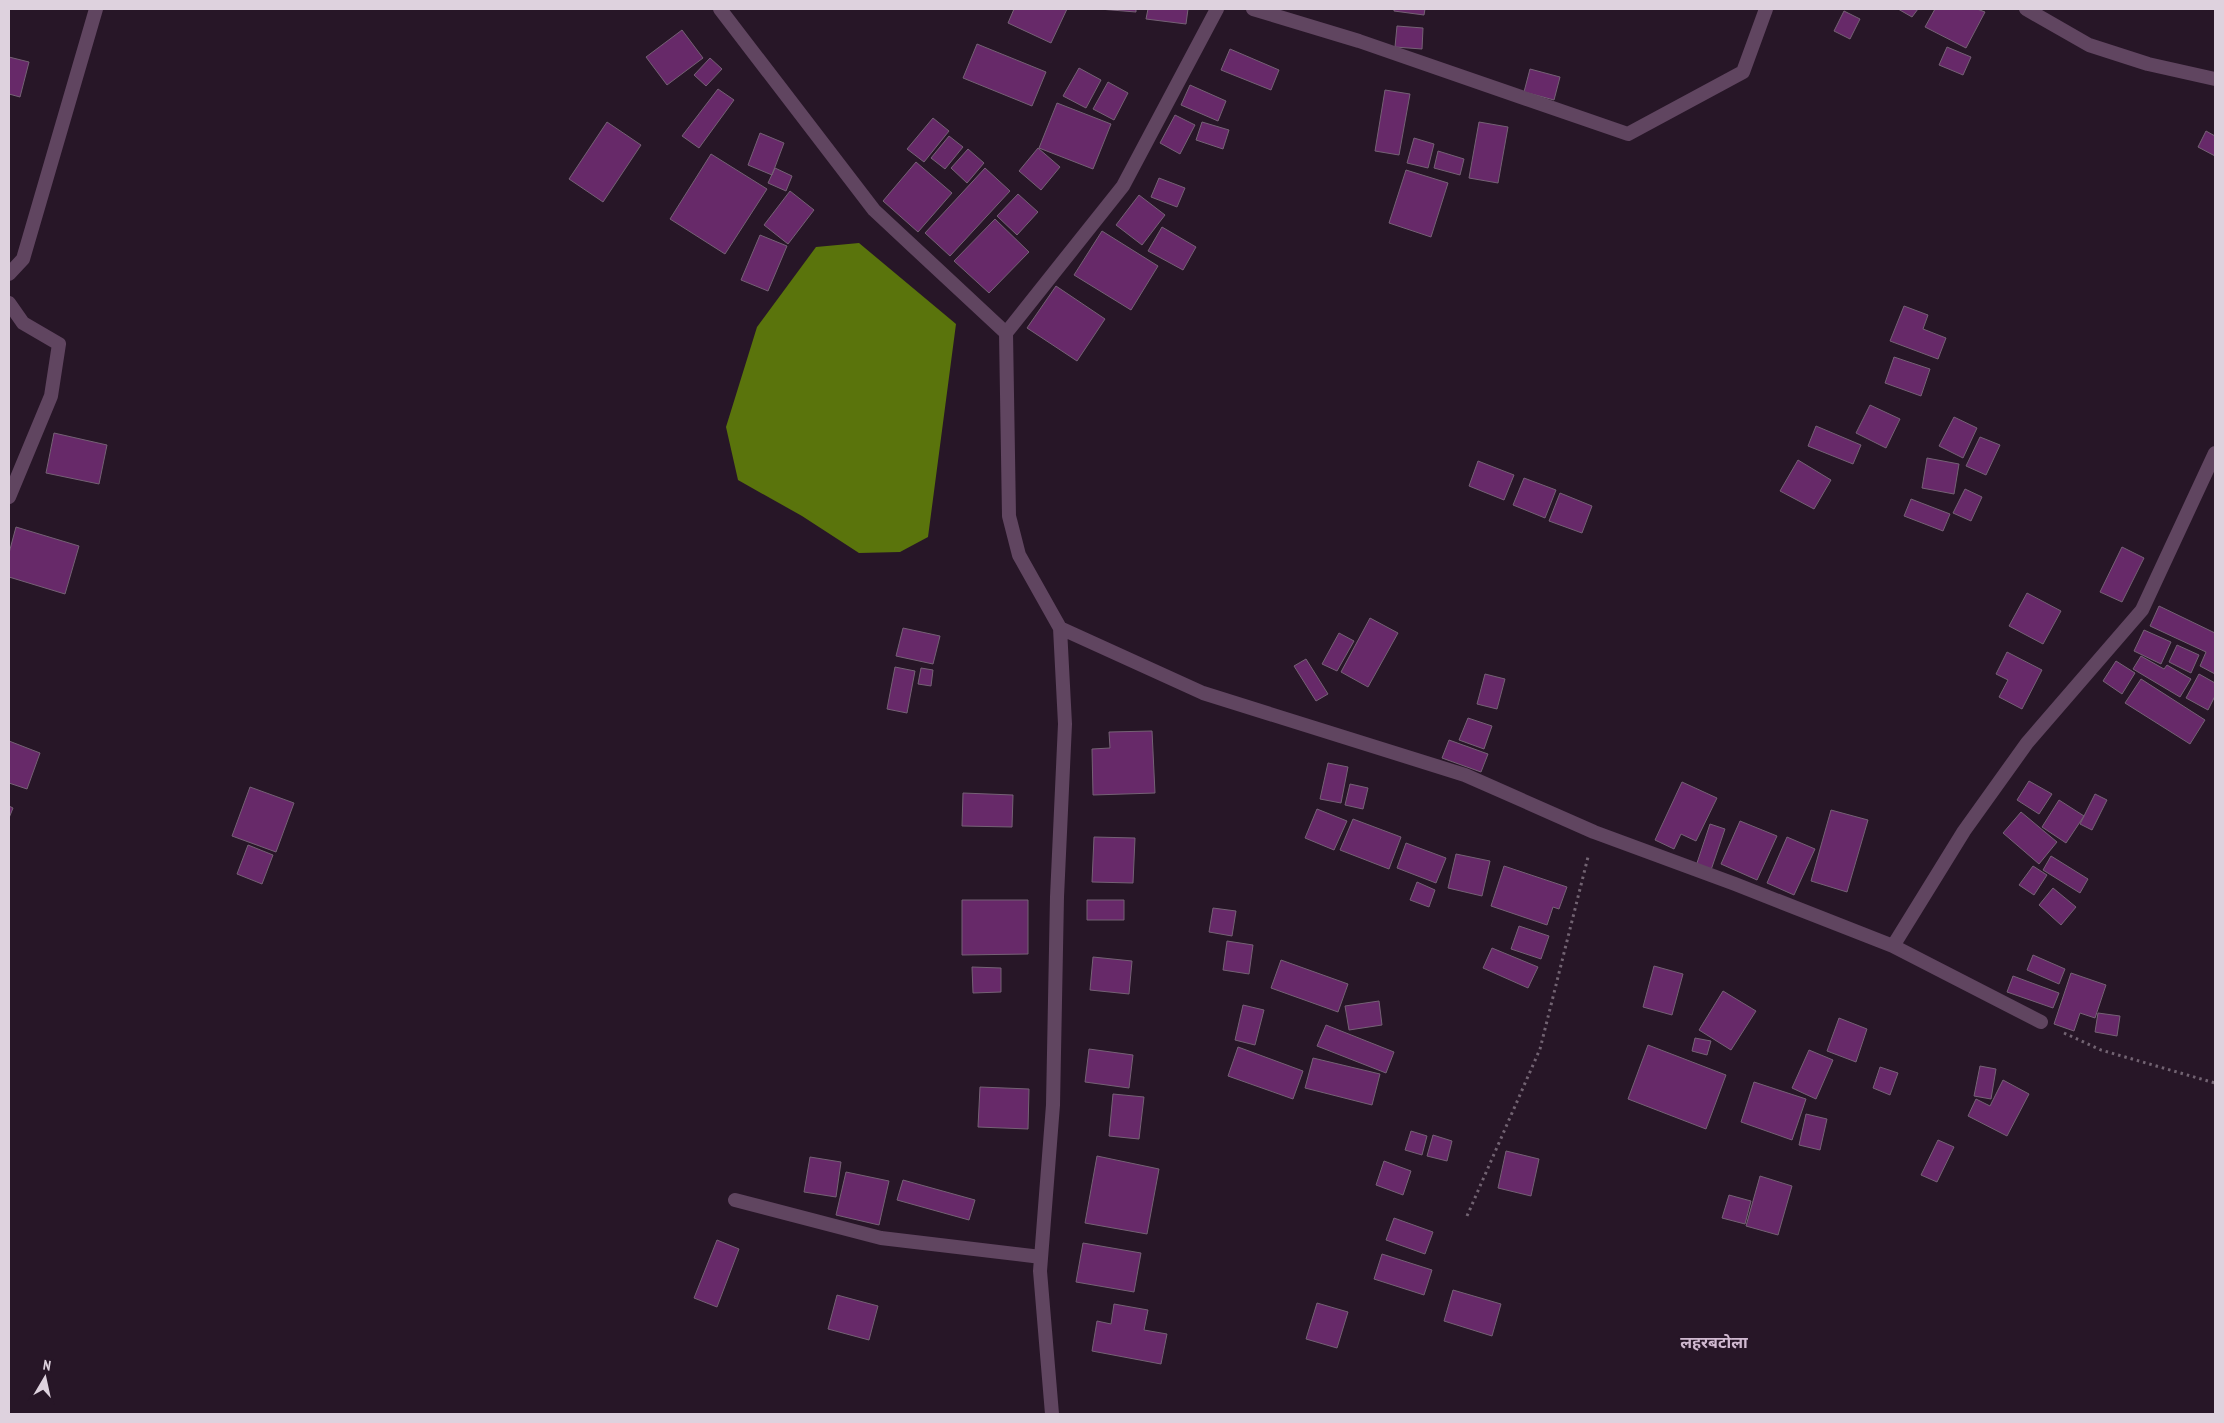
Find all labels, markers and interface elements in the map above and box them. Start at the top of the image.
district label: लहरबटोला [1680,1332,1748,1352]
north arrow [20,1353,70,1403]
text: N [42,1356,52,1375]

